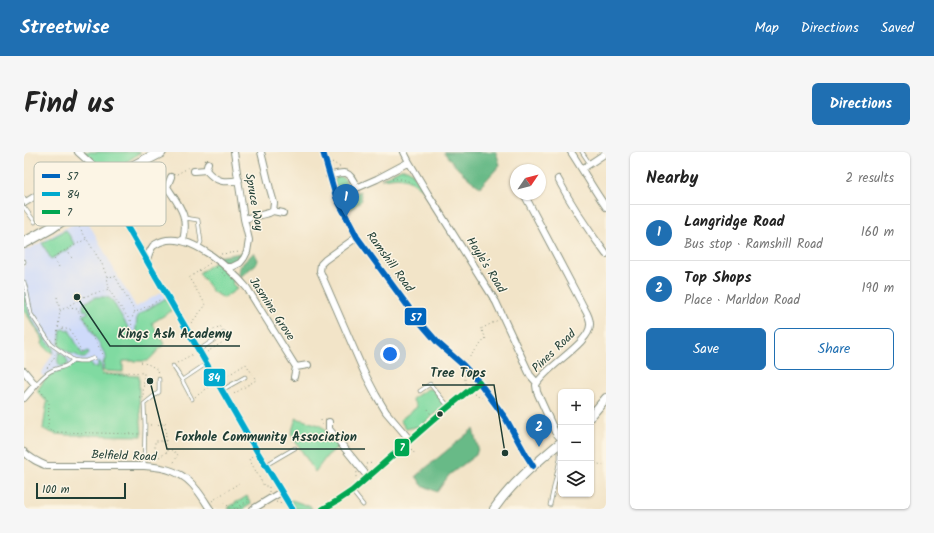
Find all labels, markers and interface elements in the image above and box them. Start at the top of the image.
text: Streetwise [20,13,110,43]
text: Map [754,17,779,39]
text: Directions [801,17,859,39]
text: Saved [881,17,914,39]
text: Find us [24,82,115,127]
button: Directions [812,83,910,125]
legend [34,162,166,226]
north arrow [510,164,546,200]
text: Nearby [646,165,698,192]
text: 57 [67,168,79,186]
text: 2 results [846,168,894,189]
street label: Spruce Way [240,172,268,233]
pin: 1 [333,184,359,217]
text: 84 [67,186,80,204]
text: 7 [67,204,73,222]
text: Langridge Road [684,210,785,234]
text: 1 [657,222,661,243]
text: 160 m [861,222,894,243]
street label: Ramshill Road [361,228,419,297]
street label: Hoyle's Road [461,233,511,298]
text: Bus stop · Ramshill Road [684,234,823,255]
text: Top Shops [684,266,752,290]
street label: Jasmine Grove [244,273,300,345]
text: 2 [655,278,663,299]
text: 190 m [862,278,894,299]
text: Place · Marldon Road [684,290,800,311]
line badge: 57 [404,307,427,326]
text: 57 [410,309,422,327]
callout: Kings Ash Academy [110,321,240,346]
text: Kings Ash Academy [118,324,232,345]
street label: Pines Road [528,324,581,377]
button: Save [646,328,766,370]
button: Share [774,328,894,370]
your location [380,344,400,364]
callout: Tree Tops [422,360,494,385]
text: Tree Tops [430,363,486,384]
line badge: 84 [203,368,226,387]
text: 84 [208,369,220,387]
map controls [558,389,594,497]
button: + [558,389,594,425]
unlabelled marker [435,409,445,419]
pin: 2 [526,414,552,447]
callout: Foxhole Community Association [167,424,365,449]
button: − [558,425,594,461]
text: Foxhole Community Association [175,427,357,448]
line badge: 7 [394,438,410,457]
text: 7 [399,439,405,457]
street label: Belfield Road [91,445,158,467]
button: layers [558,461,594,497]
scale bar [36,481,126,500]
text: 100 m [42,481,70,499]

